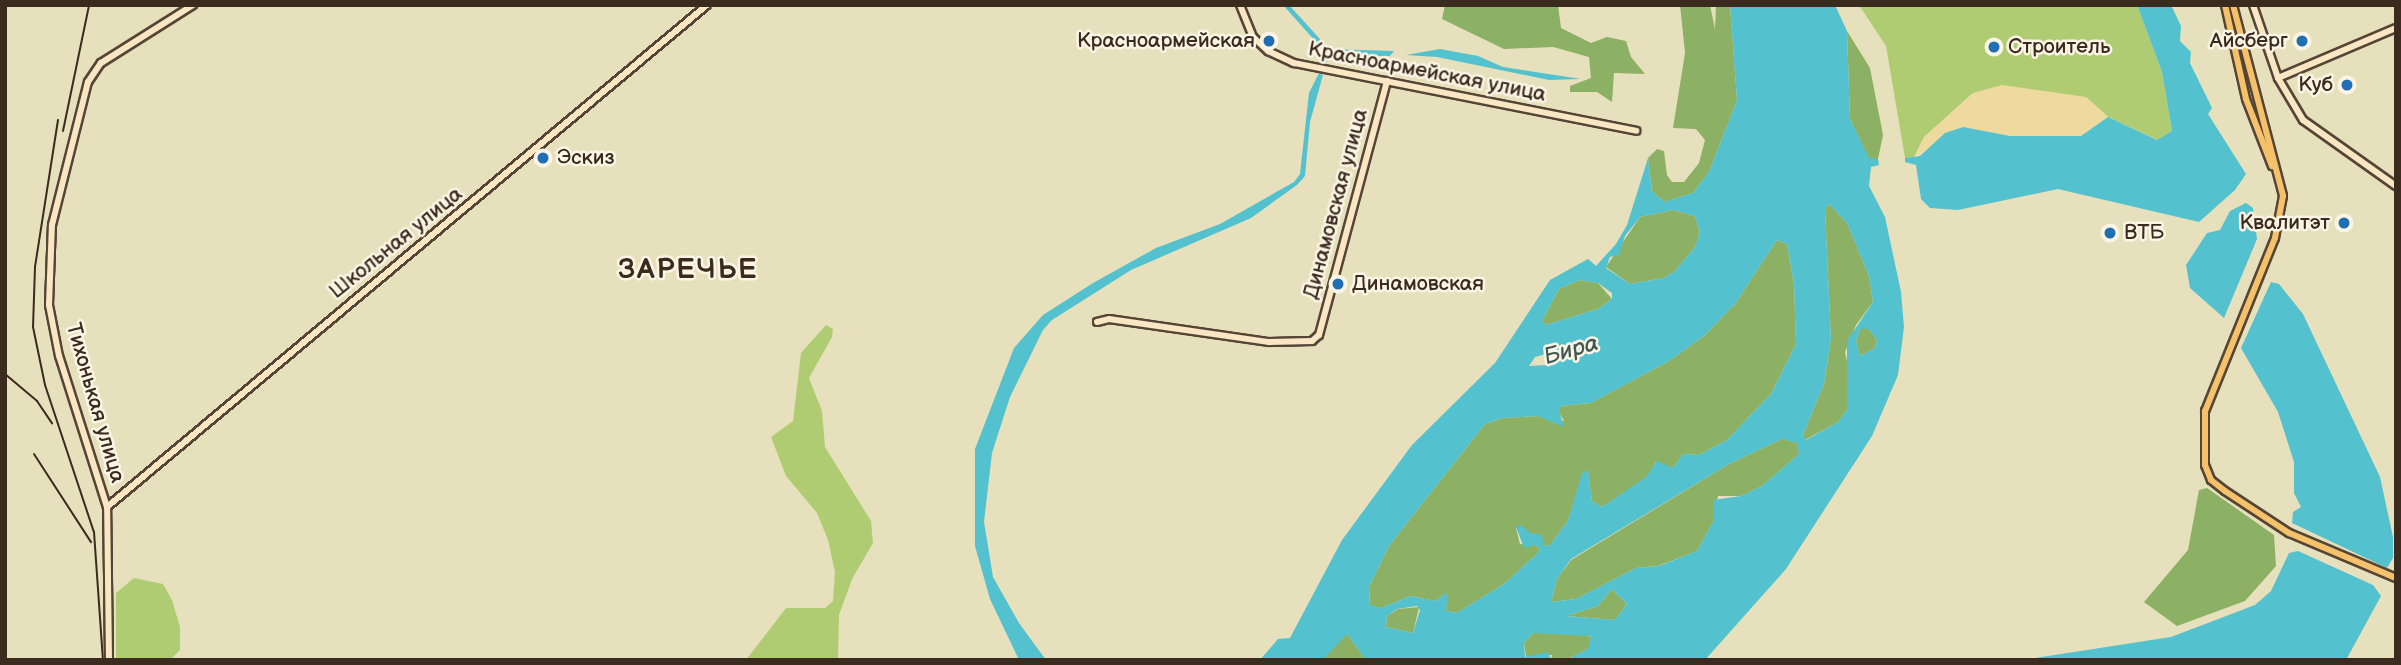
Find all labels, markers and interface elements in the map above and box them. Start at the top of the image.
place label: Красноармейская [1077,28,1255,54]
place label: Айсберг [2210,28,2288,54]
marker: Красноармейская [1261,33,1277,49]
marker: Айсберг [2294,33,2310,49]
place label: Строитель [2008,34,2110,60]
street label: Красноармейская улица [1306,37,1548,107]
marker: Строитель [1986,39,2002,55]
place label: Куб [2298,72,2333,98]
marker: Куб [2339,77,2355,93]
street label: Динамовская улица [1299,106,1373,302]
place label: Эскиз [557,145,615,171]
marker: Эскиз [535,150,551,166]
street label: Школьная улица [324,182,468,304]
place label: Квалитэт [2239,210,2330,236]
marker: Квалитэт [2336,215,2352,231]
place label: ВТБ [2124,220,2164,246]
marker: ВТБ [2102,225,2118,241]
district label: ЗАРЕЧЬЕ [619,253,757,287]
place label: Динамовская [1352,271,1484,297]
marker: Динамовская [1330,276,1346,292]
street label: Тихонькая улица [60,320,130,486]
water label: Бира [1541,329,1601,371]

